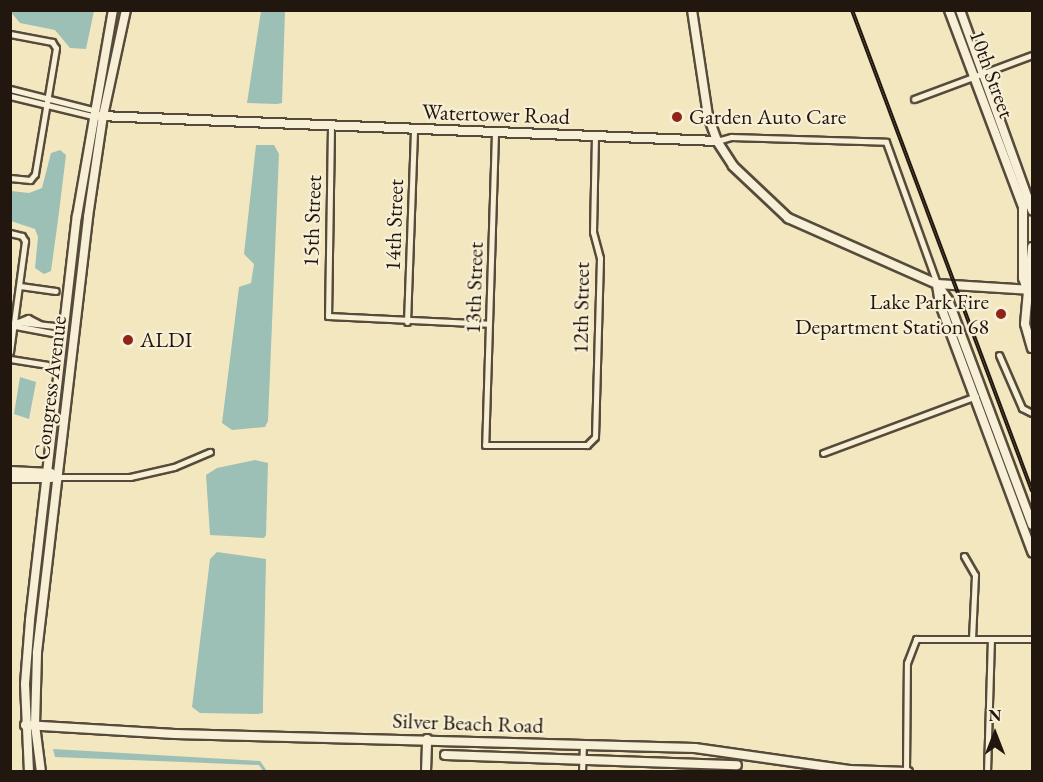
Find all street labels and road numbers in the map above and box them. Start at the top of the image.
street label: 10th Street [964,26,1020,122]
street label: Watertower Road [422,98,570,130]
street label: 15th Street [297,175,327,267]
street label: 14th Street [379,179,409,271]
street label: 13th Street [459,242,489,334]
street label: 12th Street [567,262,595,354]
street label: Congress Avenue [28,314,72,462]
street label: Silver Beach Road [392,707,544,739]

